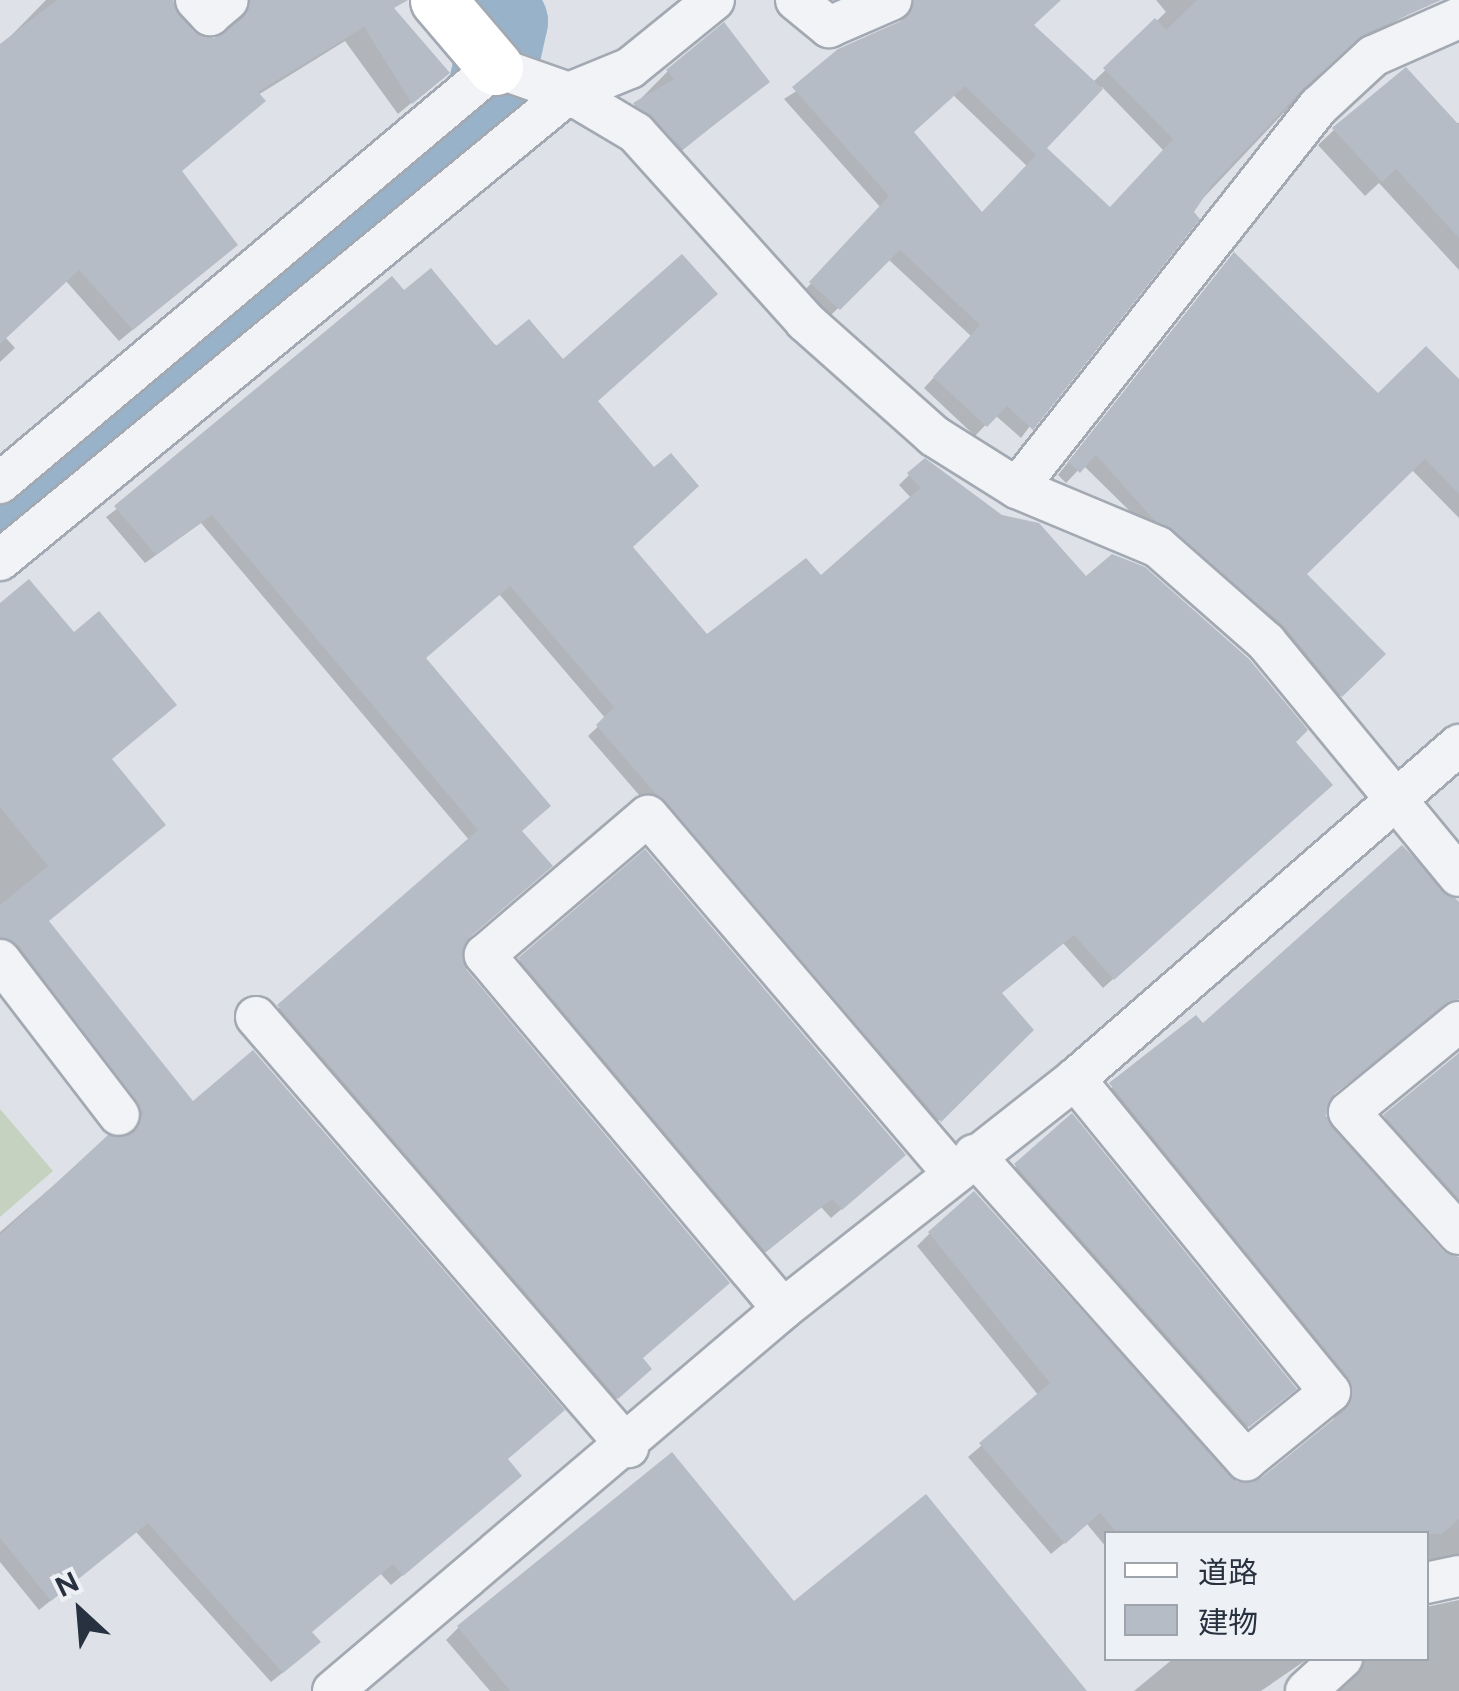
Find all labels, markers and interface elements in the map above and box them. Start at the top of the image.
legend [1104,1531,1429,1661]
text: 道路 [1198,1554,1258,1591]
north arrow [30,1561,130,1661]
text: N [50,1564,84,1604]
text: 建物 [1198,1604,1258,1641]

